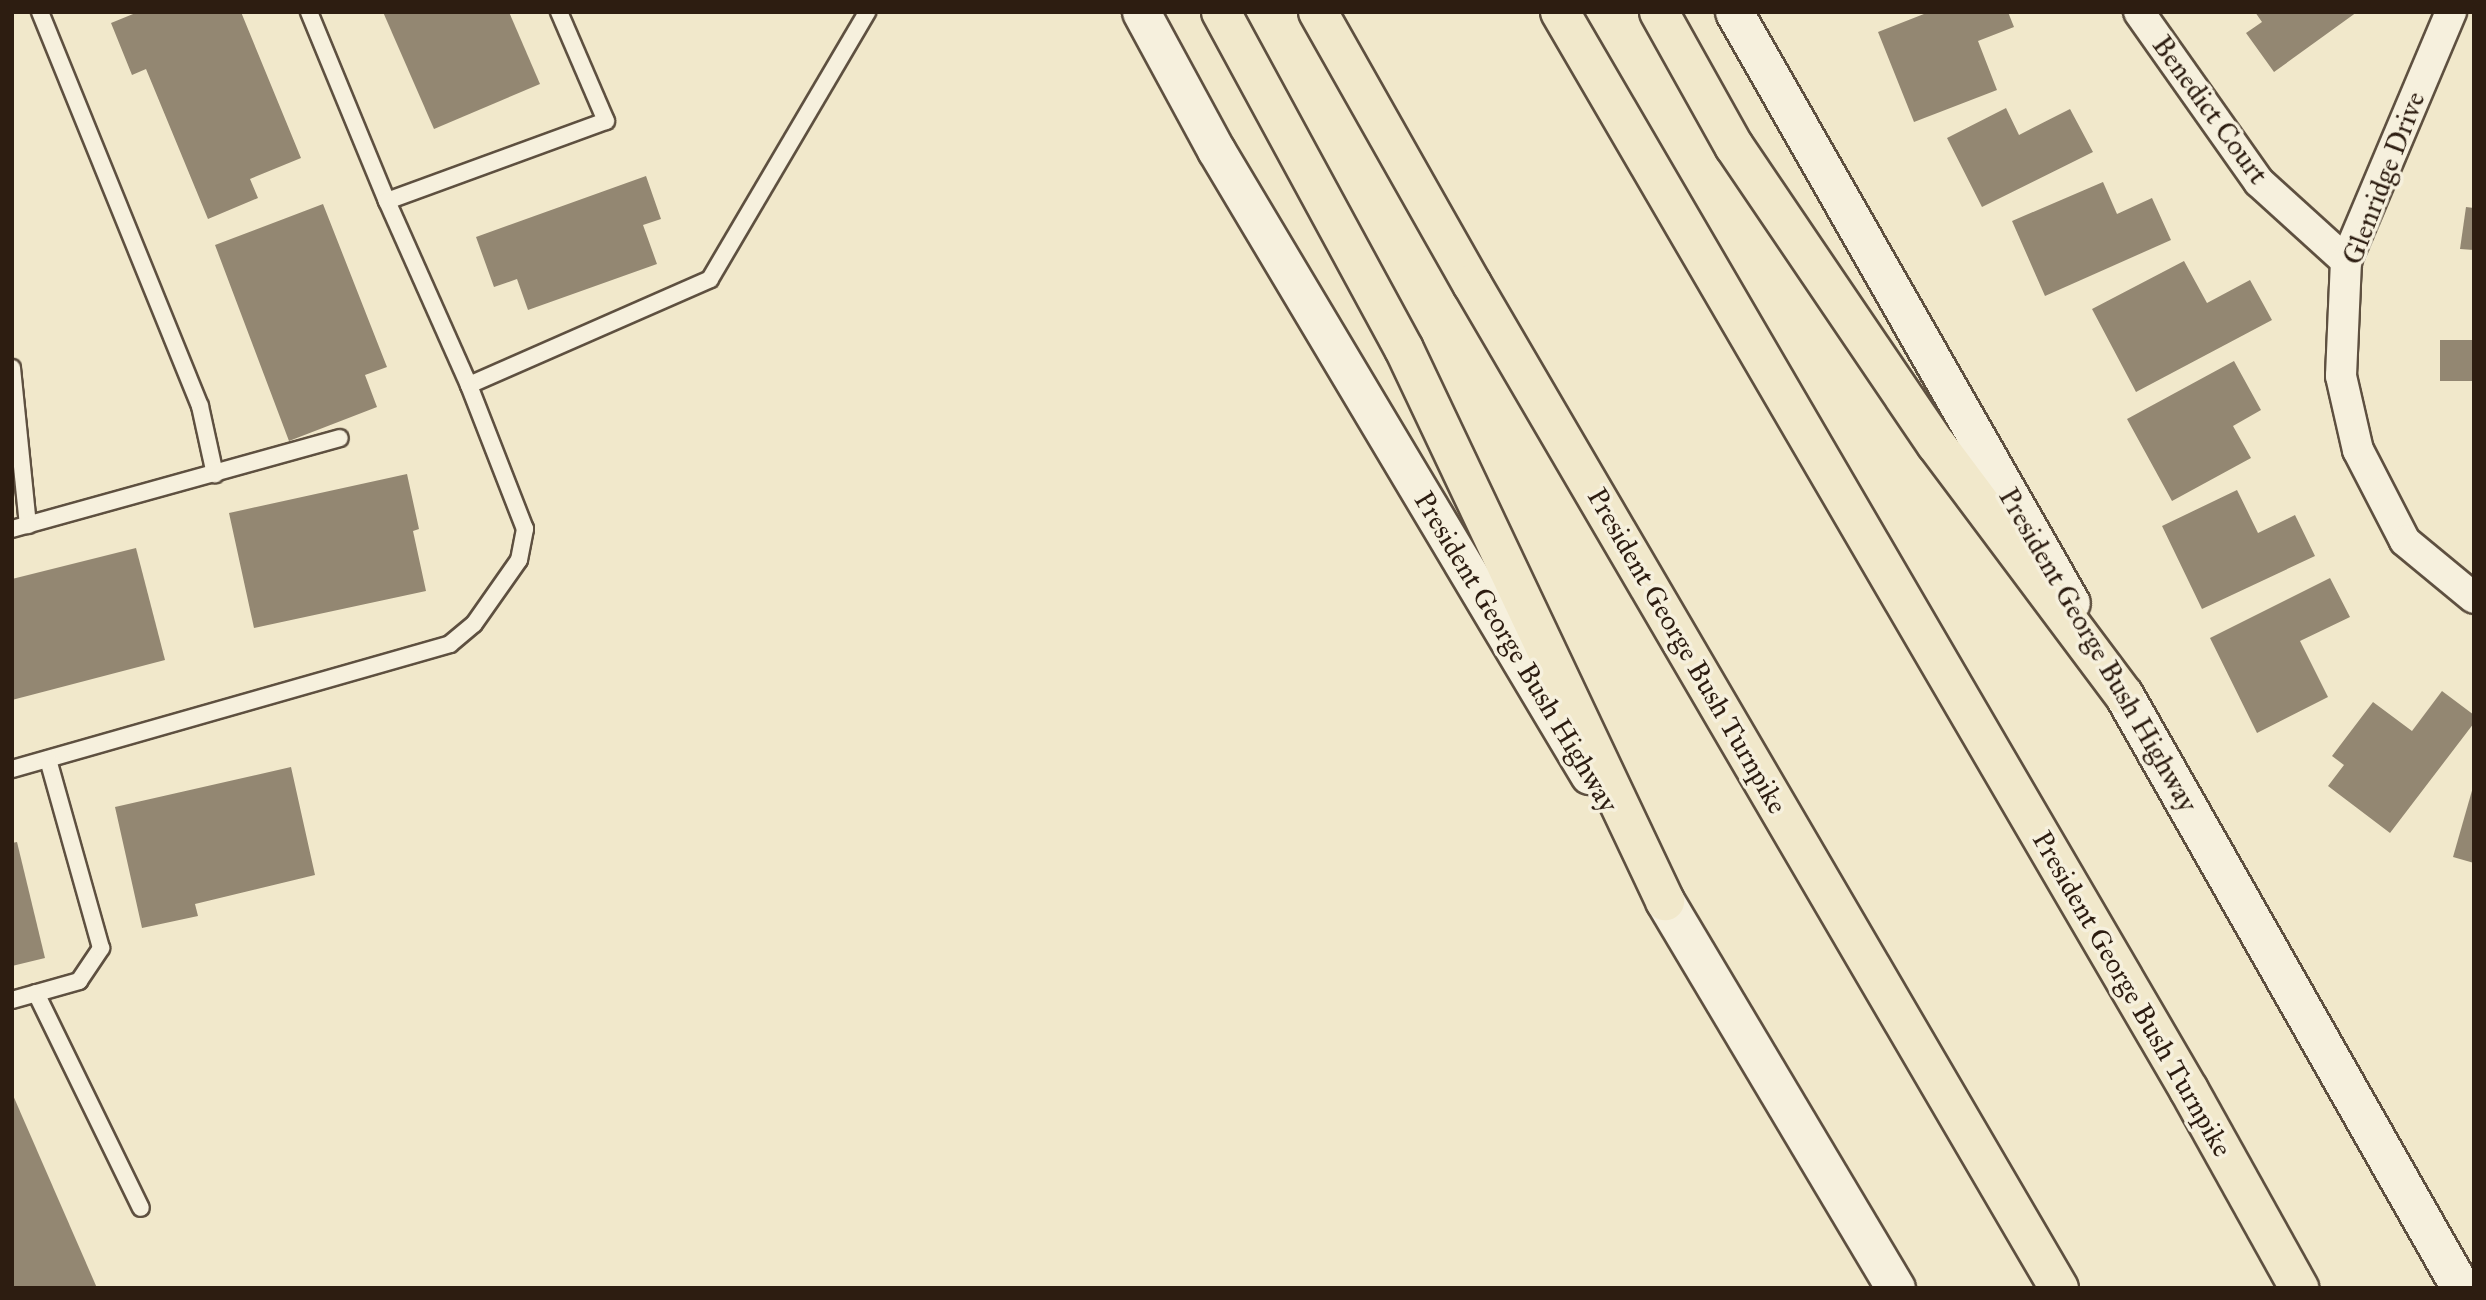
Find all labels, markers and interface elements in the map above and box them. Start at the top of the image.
street label: Benedict Court [2145,29,2275,191]
street label: Glenridge Drive [2336,87,2432,269]
street label: President George Bush Turnpike [1580,482,1794,820]
street label: President George Bush Highway [1991,482,2205,818]
street label: President George Bush Highway [1407,486,1625,818]
street label: President George Bush Turnpike [2025,825,2239,1163]

